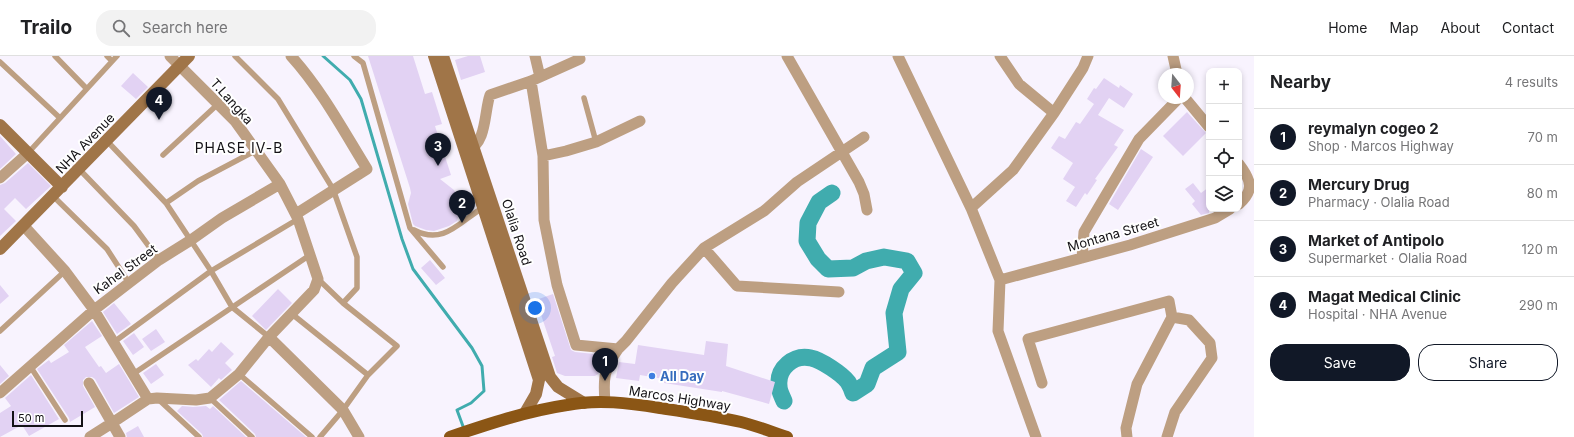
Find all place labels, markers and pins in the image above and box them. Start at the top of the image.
pin: 4 [146,87,172,120]
pin: 3 [425,133,451,166]
pin: 2 [449,190,475,223]
pin: 1 [592,348,618,381]
place label: All Day [660,368,705,384]
marker: All Day [647,371,657,381]

